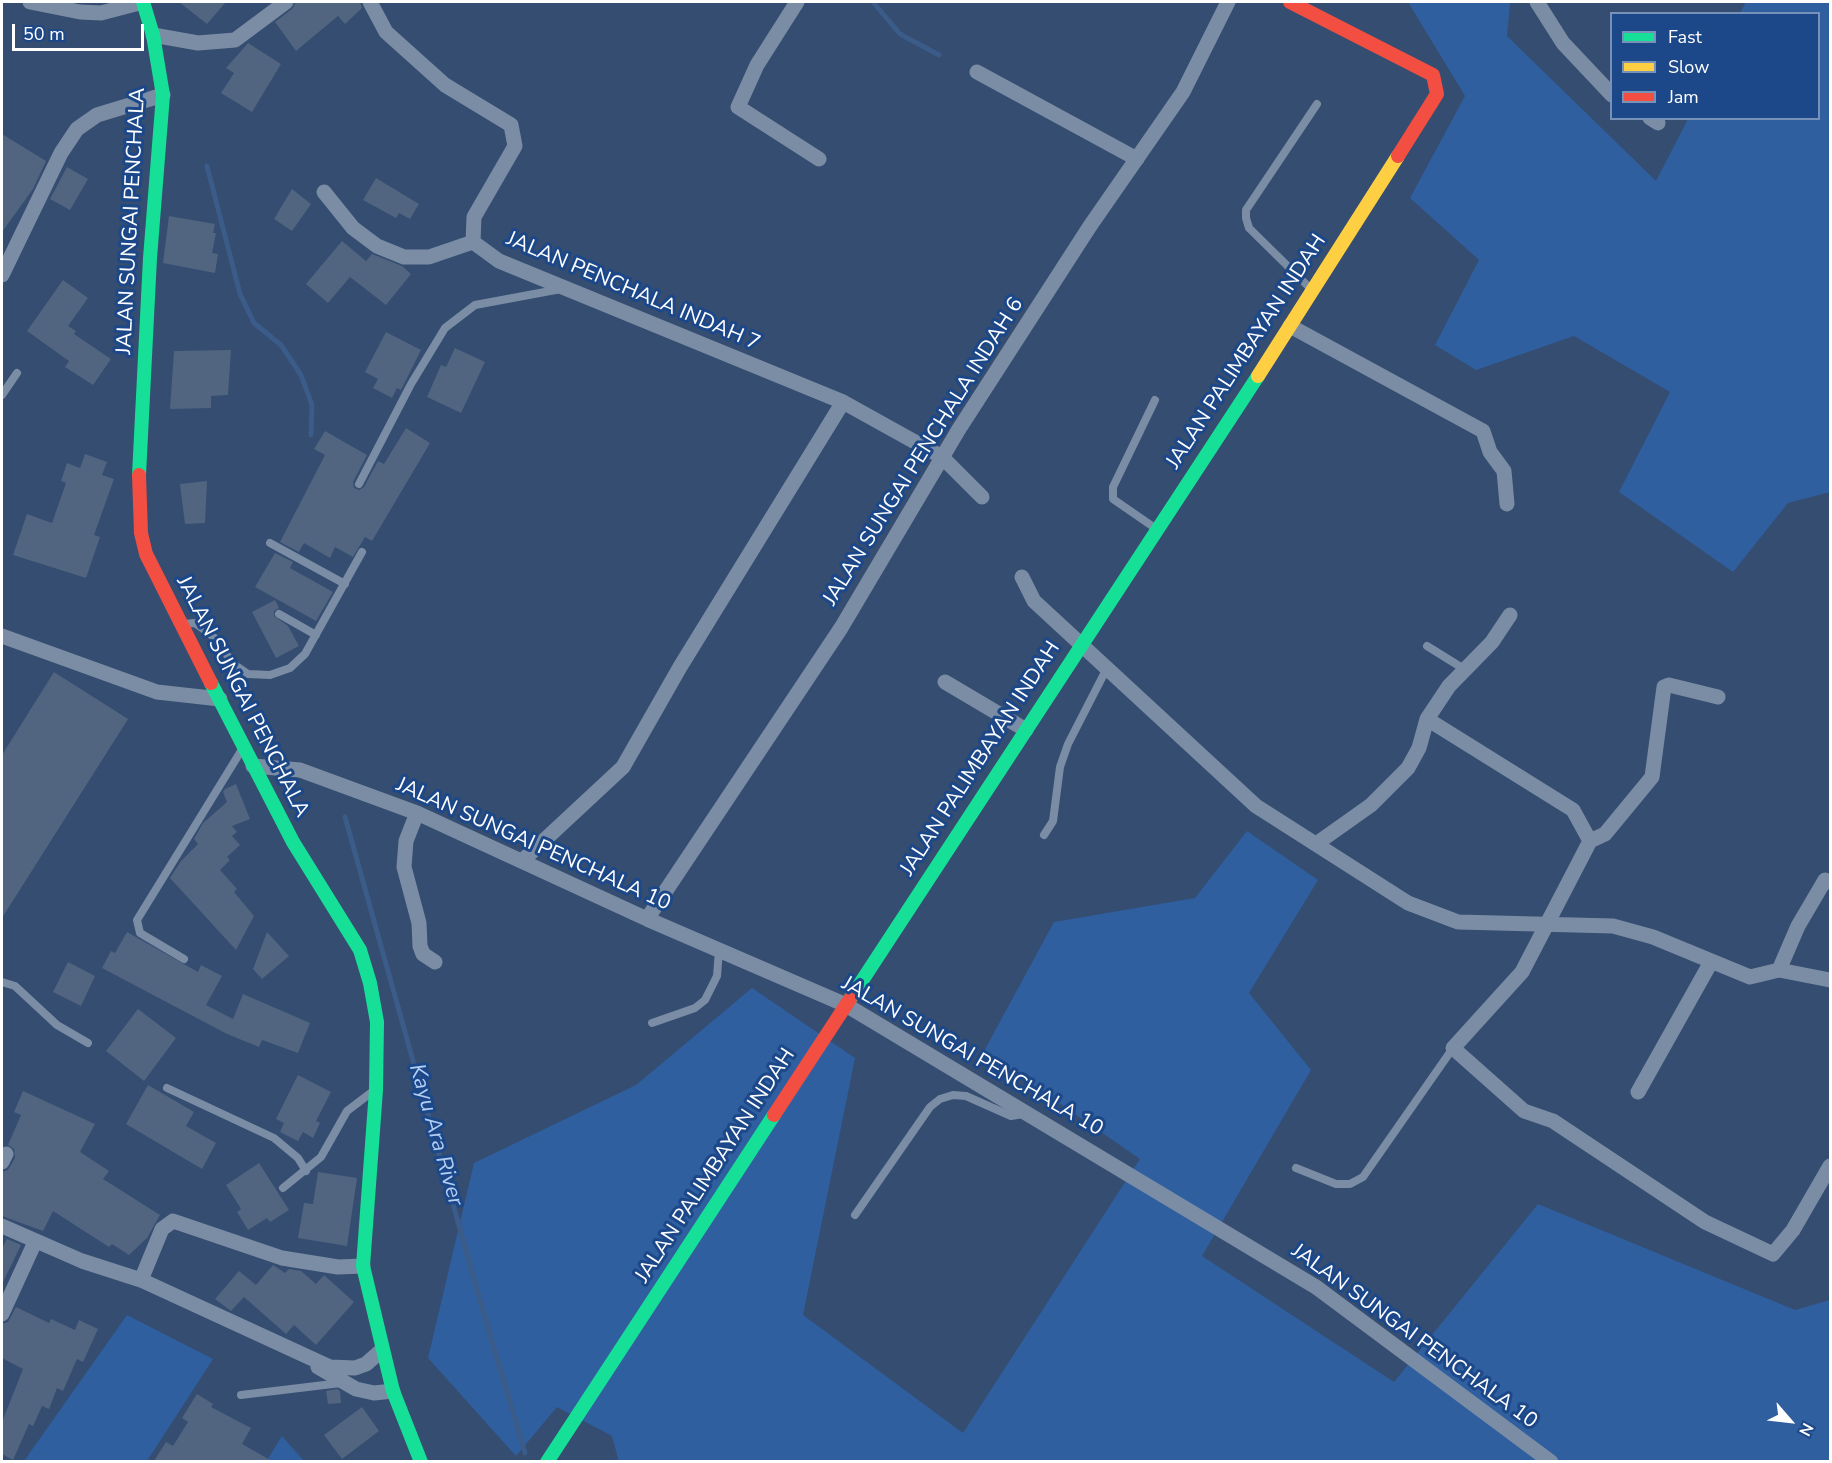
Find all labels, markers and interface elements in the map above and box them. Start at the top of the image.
scale bar [15,12,147,50]
legend [1610,12,1820,120]
text: 50 m [23,22,65,46]
text: Fast [1668,25,1702,49]
text: Slow [1668,55,1709,79]
text: Jam [1668,85,1699,109]
street label: JALAN SUNGAI PENCHALA [112,87,152,355]
street label: JALAN PENCHALA INDAH 7 [502,227,764,357]
street label: JALAN PALIMBAYAN INDAH [1162,230,1332,474]
street label: JALAN SUNGAI PENCHALA INDAH 6 [818,293,1030,611]
street label: JALAN SUNGAI PENCHALA [170,572,314,822]
street label: JALAN PALIMBAYAN INDAH [896,637,1066,881]
street label: JALAN SUNGAI PENCHALA 10 [392,773,674,917]
street label: JALAN SUNGAI PENCHALA 10 [837,972,1107,1142]
street label: JALAN PALIMBAYAN INDAH [631,1044,801,1288]
water label: Kayu Ara River [402,1061,468,1209]
street label: JALAN SUNGAI PENCHALA 10 [1286,1239,1542,1435]
north arrow [1760,1391,1820,1451]
text: N [1793,1419,1818,1440]

